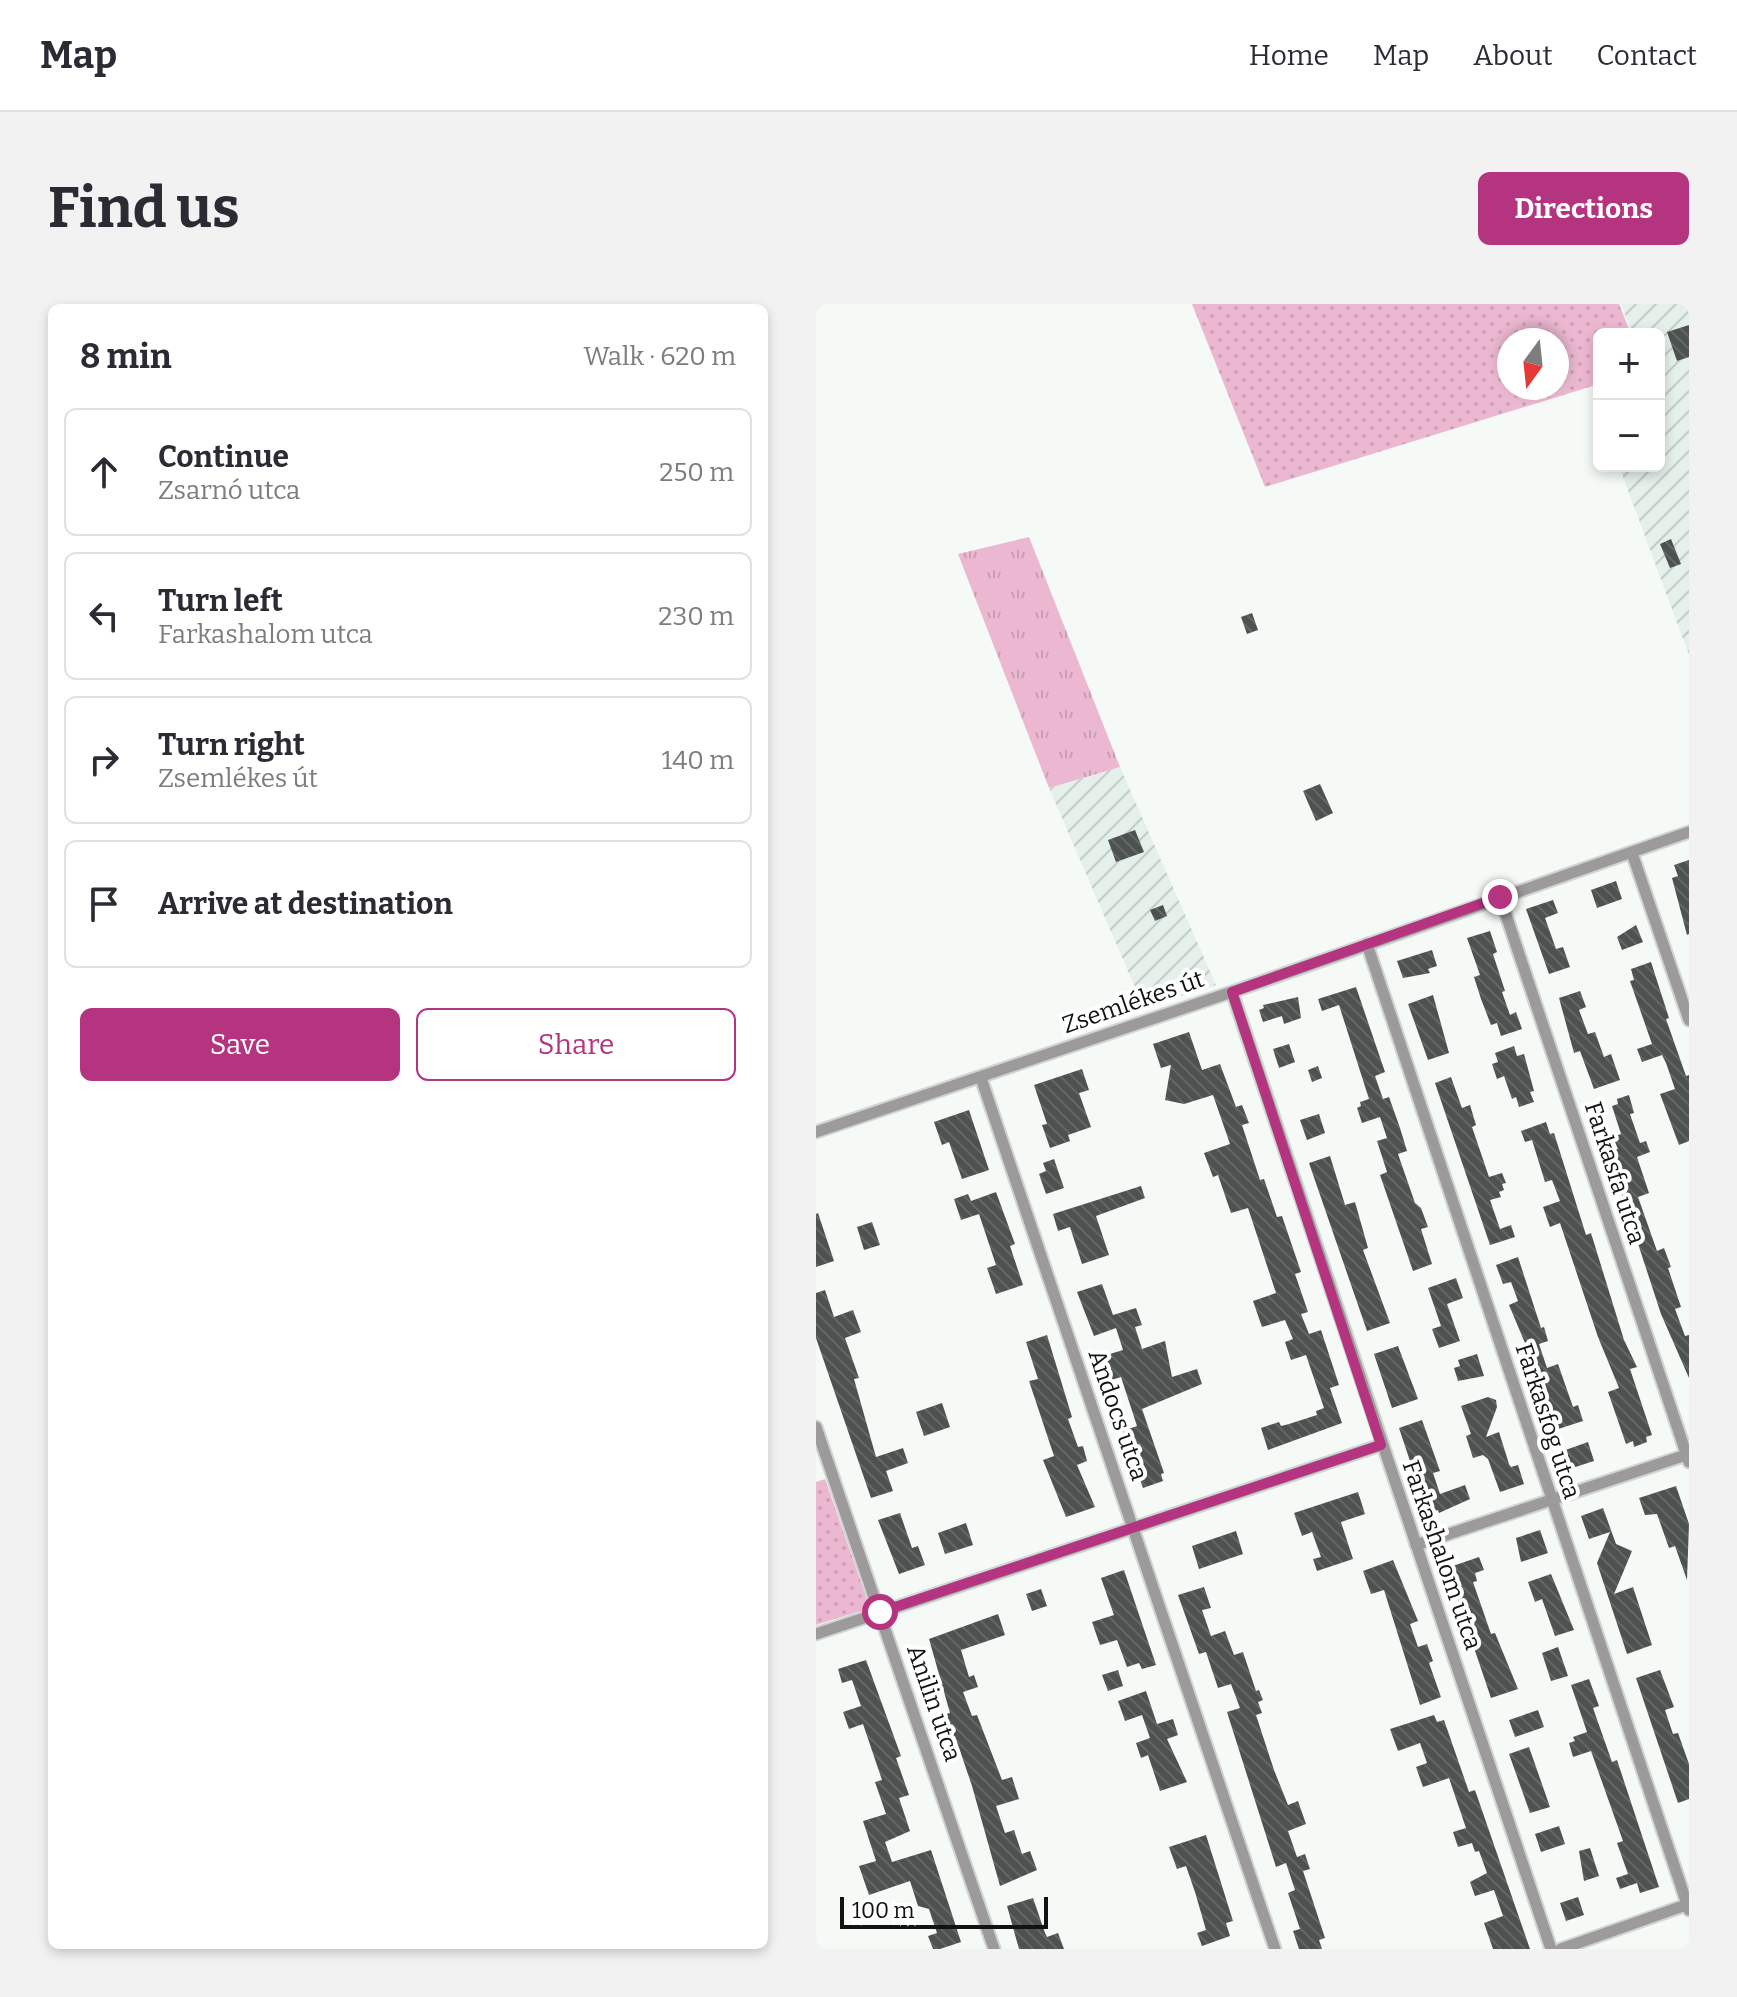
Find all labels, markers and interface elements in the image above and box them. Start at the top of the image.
text: Map [40,32,117,78]
text: Home [1249,39,1329,72]
text: Map [1373,39,1429,72]
text: About [1473,39,1553,72]
text: Contact [1597,39,1697,72]
button: Directions [1478,172,1689,245]
text: Find us [48,175,240,242]
north arrow [1497,328,1569,400]
map controls [1593,328,1665,472]
button: + [1593,328,1665,400]
text: 8 min [80,336,172,377]
text: Walk · 620 m [583,341,736,372]
button: − [1593,400,1665,472]
text: Continue [158,439,289,475]
icon: ahead [82,450,126,494]
text: 250 m [659,457,734,488]
text: Zsarnó utca [158,475,300,506]
text: Turn left [158,583,283,619]
icon: left [82,594,126,638]
text: 230 m [658,601,734,632]
text: Farkashalom utca [158,619,373,650]
text: Turn right [158,727,305,763]
icon: right [82,738,126,782]
text: 140 m [662,745,734,776]
text: Zsemlékes út [158,763,318,794]
route end [1482,879,1518,915]
icon: arrive [82,882,126,926]
text: Arrive at destination [158,886,453,922]
street label: Zsemlékes út [1059,965,1208,1039]
button: Save [80,1008,400,1081]
button: Share [416,1008,736,1081]
street label: Farkasfa utca [1579,1098,1651,1248]
street label: Farkasfog utca [1510,1340,1586,1502]
street label: Andocs utca [1083,1346,1153,1484]
street label: Farkashalom utca [1396,1457,1488,1653]
route start [862,1594,898,1630]
street label: Anilin utca [901,1641,967,1765]
scale bar [840,1893,1048,1929]
text: 100 m [852,1897,915,1924]

